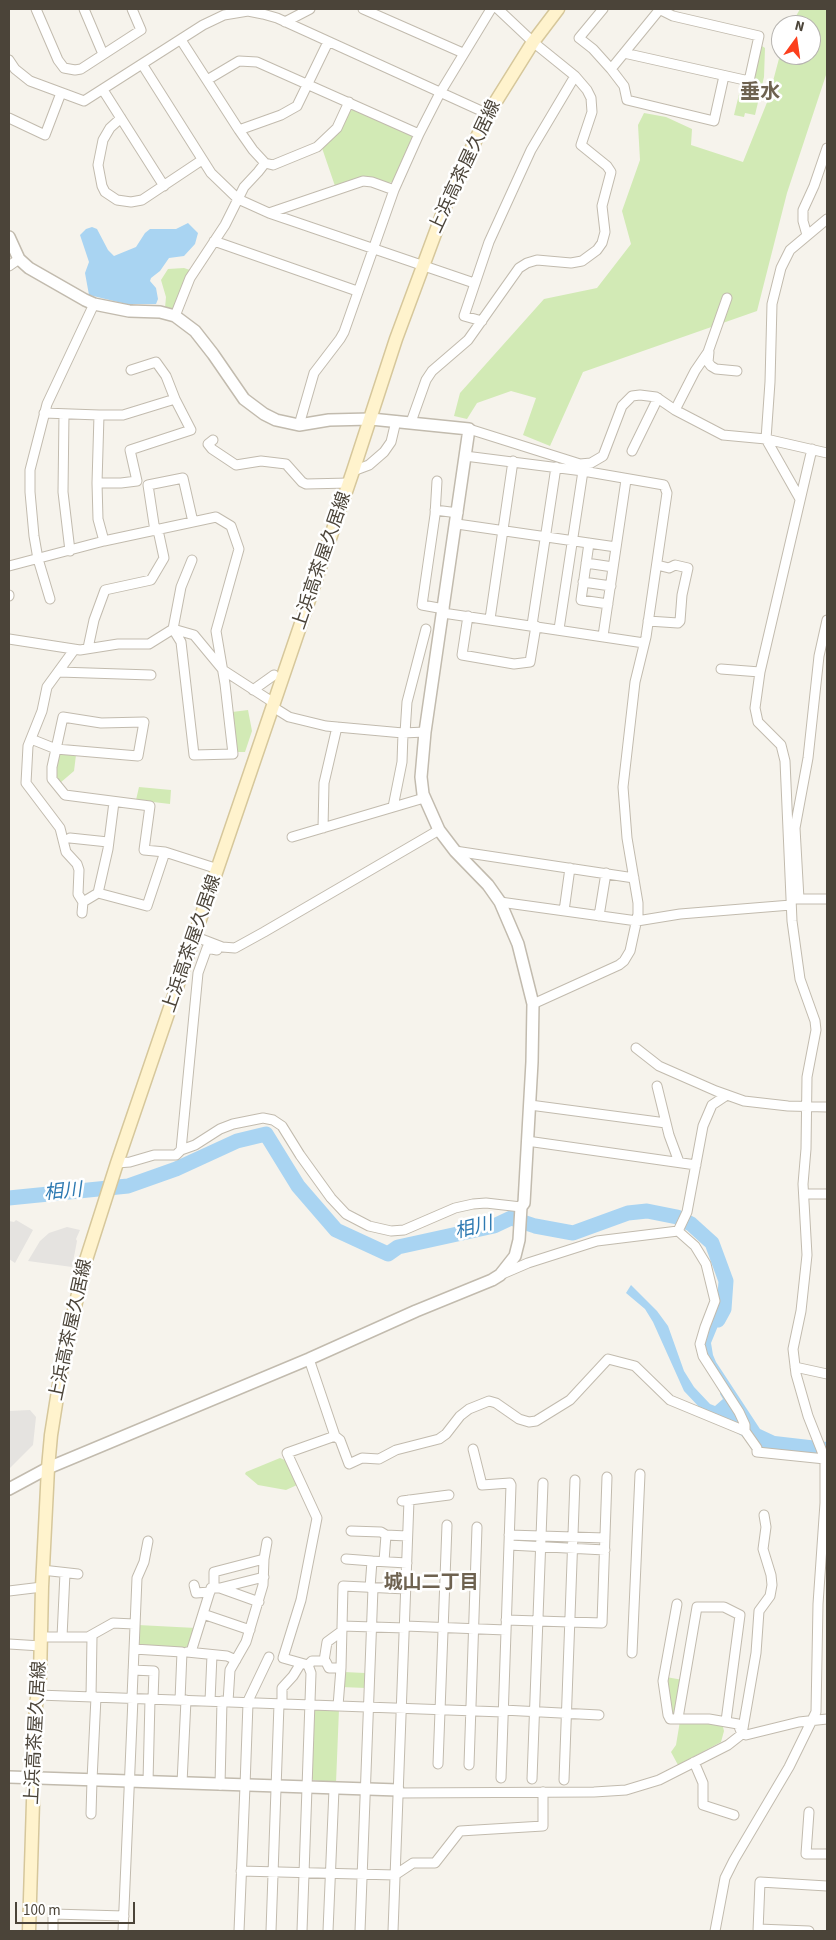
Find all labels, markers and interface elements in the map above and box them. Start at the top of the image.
north arrow [771,15,821,65]
text: N [792,16,806,37]
district label: 垂水 [740,82,780,106]
street label: 上浜高茶屋久居線 [426,97,506,237]
street label: 上浜高茶屋久居線 [289,489,357,633]
street label: 上浜高茶屋久居線 [159,872,227,1016]
water label: 相川 [43,1180,83,1206]
water label: 相川 [453,1213,495,1245]
street label: 上浜高茶屋久居線 [46,1257,98,1403]
district label: 城山二丁目 [384,1573,478,1595]
street label: 上浜高茶屋久居線 [22,1661,52,1805]
scale bar [18,1892,138,1924]
text: 100 m [23,1900,61,1921]

